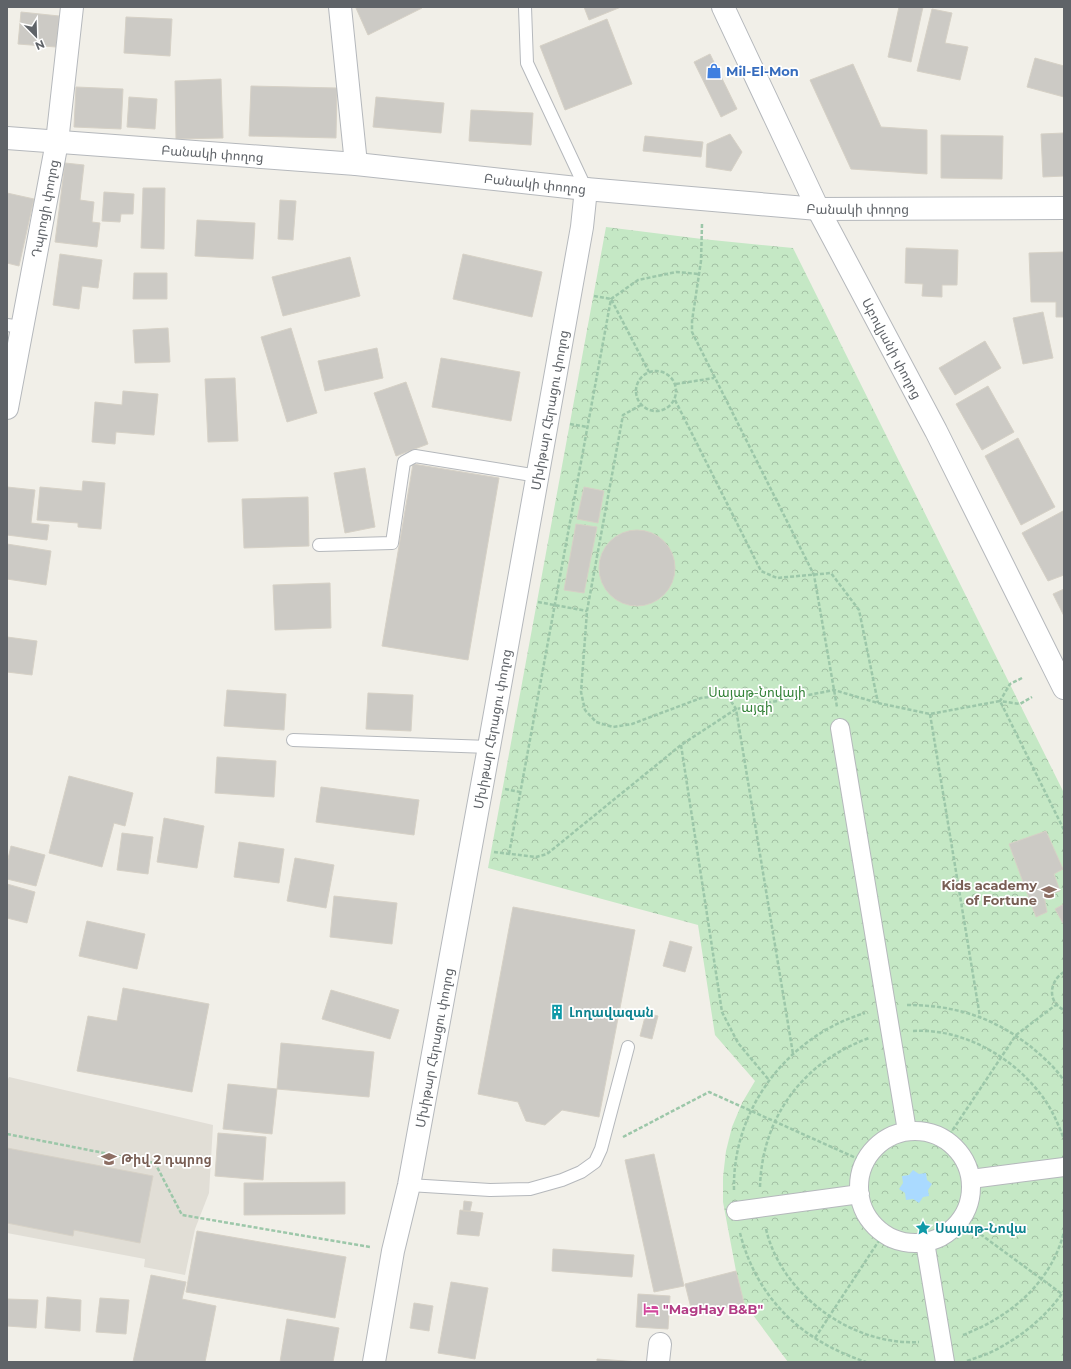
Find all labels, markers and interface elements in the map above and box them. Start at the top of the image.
north arrow [16,16,56,56]
text: N [33,37,47,53]
shop icon: Mil-El-Mon [705,62,723,80]
place label: Mil-El-Mon [726,63,799,79]
street label: Բանակի փողոց [161,142,264,165]
street label: Դպրոցի փողոց [27,158,62,259]
street label: Բանակի փողոց [483,170,587,197]
street label: Բանակի փողոց [806,200,909,217]
street label: Աբովյանի փողոց [859,295,925,401]
street label: Մխիթար Հերացու փողոց [527,329,571,491]
street label: Մխիթար Հերացու փողոց [470,648,514,810]
park label: Սայաթ-Նովայի այգի [708,684,806,715]
place label: Kids academy of Fortune [942,877,1037,908]
school or university icon: Kids academy of Fortune [1040,883,1058,901]
street label: Մխիթար Հերացու փողոց [412,967,457,1129]
building icon: Լողավազան [548,1003,566,1021]
place label: Լողավազան [569,1004,654,1020]
school or university icon: Թիվ 2 դպրոց [100,1150,118,1168]
place label: Թիվ 2 դպրոց [121,1151,212,1167]
place icon: Սայաթ-Նովա [914,1219,932,1237]
place label: Սայաթ-Նովա [935,1220,1027,1236]
hotel icon: "MagHay B&B" [642,1300,660,1318]
place label: "MagHay B&B" [663,1301,763,1317]

